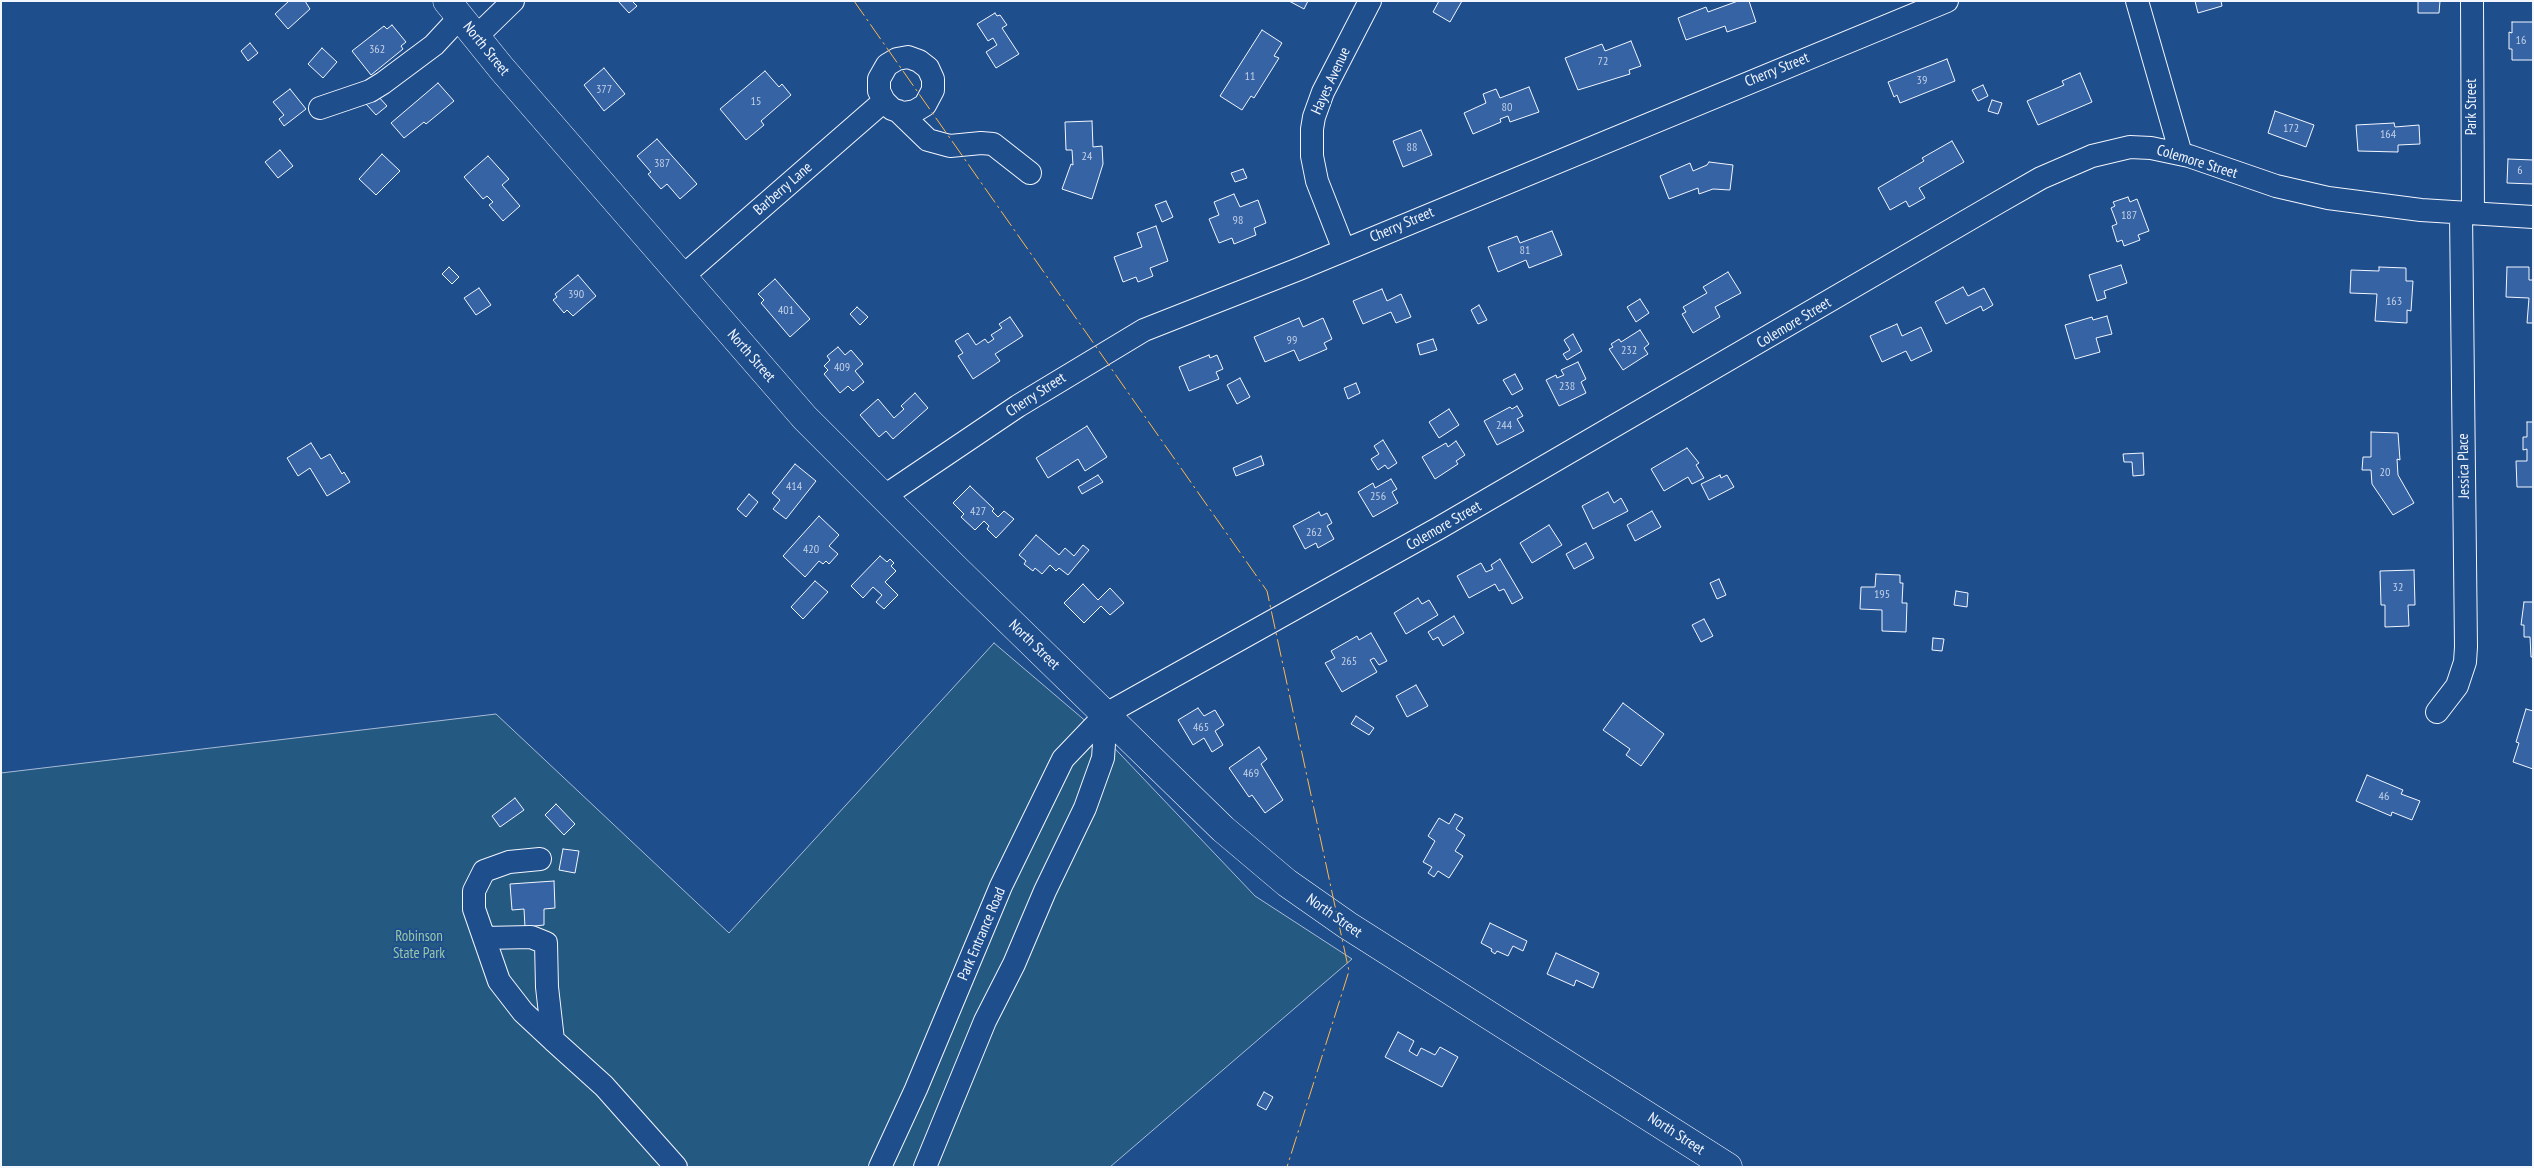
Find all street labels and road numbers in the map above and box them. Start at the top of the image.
street label: North Street [459,18,513,80]
street label: Hayes Avenue [1308,45,1354,117]
street label: Cherry Street [1742,49,1812,91]
street label: Park Street [2463,79,2481,135]
street label: Colemore Street [2154,141,2240,183]
street label: Barberry Lane [750,159,816,219]
street label: Cherry Street [1367,203,1437,247]
street label: Colemore Street [1754,294,1834,352]
street label: North Street [723,326,779,386]
street label: Cherry Street [1003,369,1069,421]
street label: Jessica Place [2454,433,2474,499]
street label: Colemore Street [1403,497,1485,555]
street label: North Street [1005,616,1063,674]
street label: Park Entrance Road [954,885,1010,983]
street label: North Street [1303,890,1365,942]
street label: North Street [1644,1109,1708,1159]

